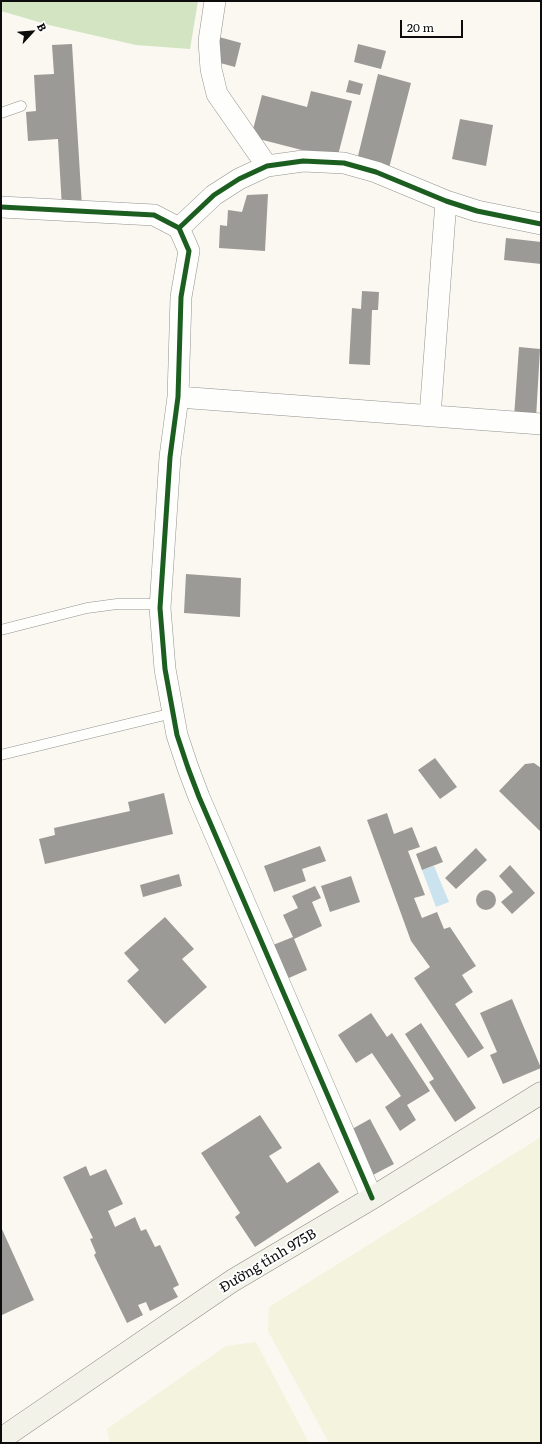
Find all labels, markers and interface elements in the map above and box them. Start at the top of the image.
north arrow [12,12,52,52]
scale bar [402,12,465,38]
text: 20 m [407,18,434,36]
text: B [34,20,52,34]
street label: Đường tỉnh 975B [216,1225,320,1297]

